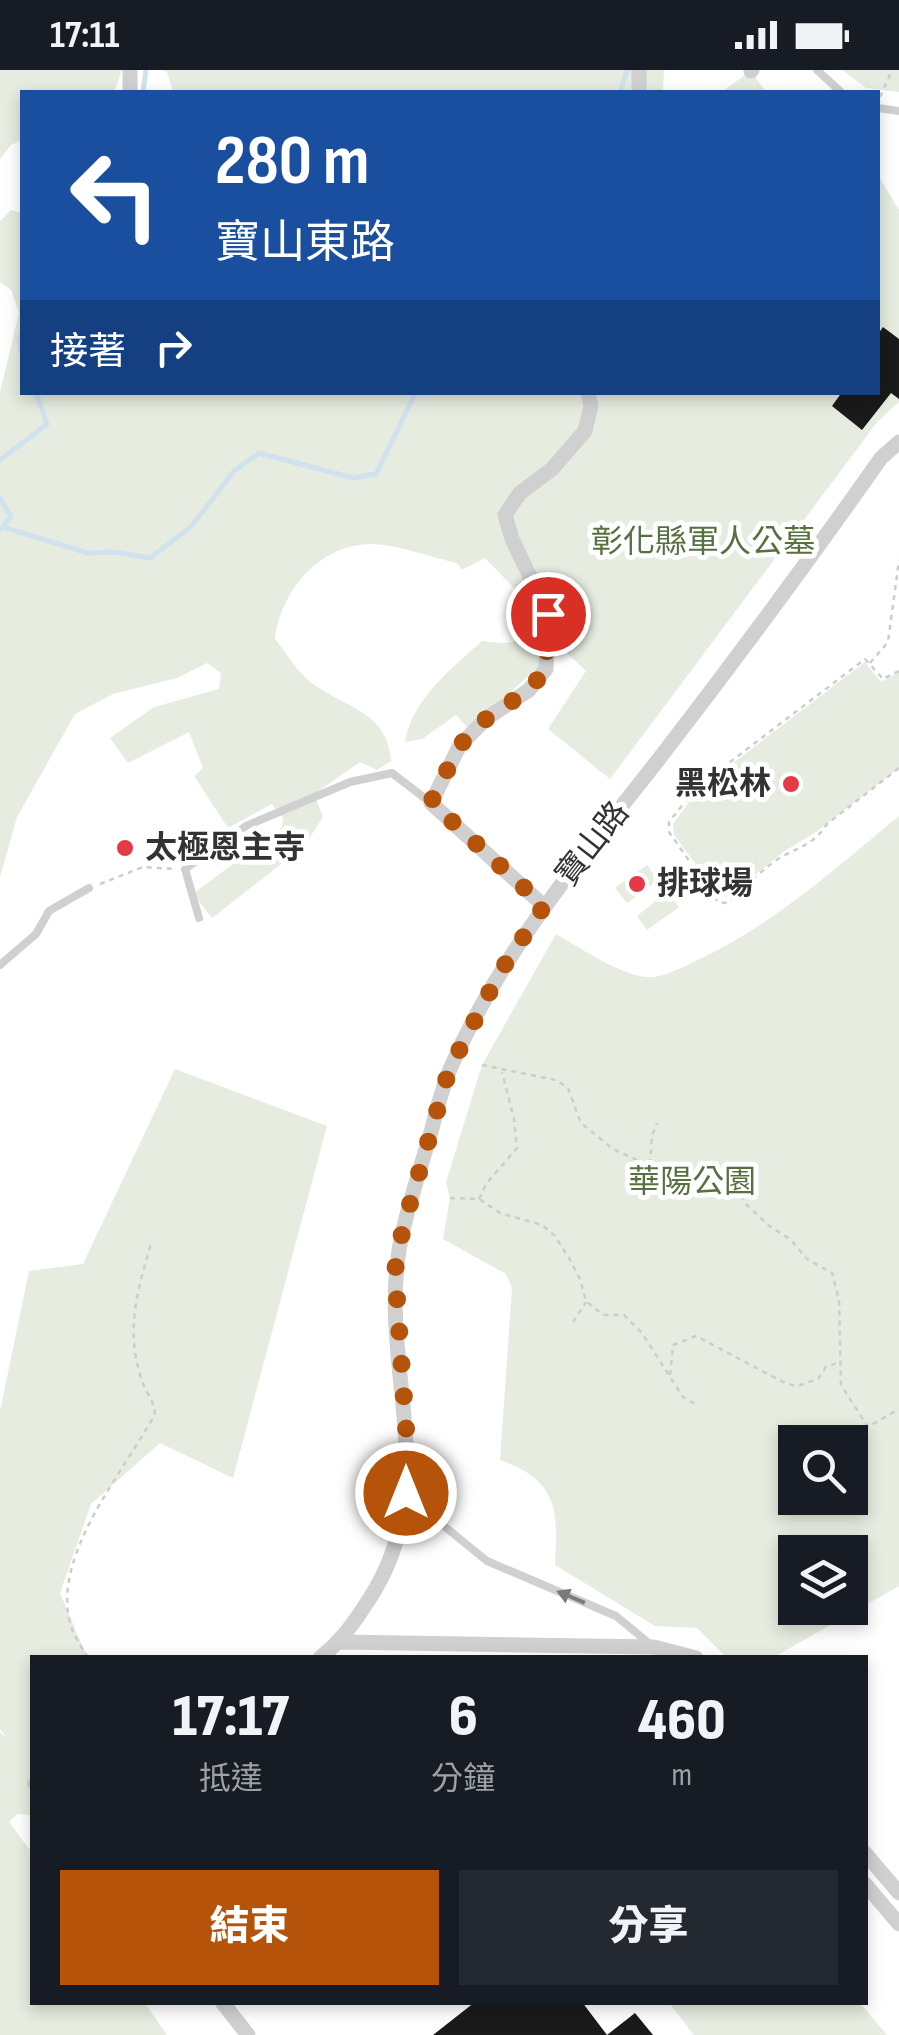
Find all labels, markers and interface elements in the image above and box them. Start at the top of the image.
text: 17:11 [50,13,119,58]
text: 280 m [215,120,369,204]
icon: left [50,130,180,260]
text: 寶山東路 [215,216,395,271]
icon: right [146,320,201,375]
text: 接著 [50,330,126,375]
park label: 彰化縣軍人公墓 [591,523,815,562]
pin [506,572,591,657]
icon: arrive [521,587,576,642]
place label: 黑松林 [675,765,771,804]
marker: 黑松林 [780,773,802,795]
street label: 寶山路 [548,794,638,894]
place label: 太極恩主寺 [145,829,305,868]
marker: 太極恩主寺 [114,837,136,859]
place label: 排球場 [657,865,753,904]
marker: 排球場 [626,873,648,895]
park label: 華陽公園 [628,1163,756,1202]
map controls [778,1425,868,1625]
button: search [778,1425,868,1515]
position arrow [354,1441,458,1545]
button: layers [778,1535,868,1625]
one-way arrow [556,1589,586,1605]
text: 17:17 [172,1681,289,1753]
text: 6 [449,1681,478,1753]
text: 460 [638,1685,726,1757]
text: m [671,1756,692,1795]
text: 抵達 [199,1760,263,1799]
text: 分鐘 [431,1760,495,1799]
button: 結束 [60,1870,439,1985]
button: 分享 [459,1870,838,1985]

